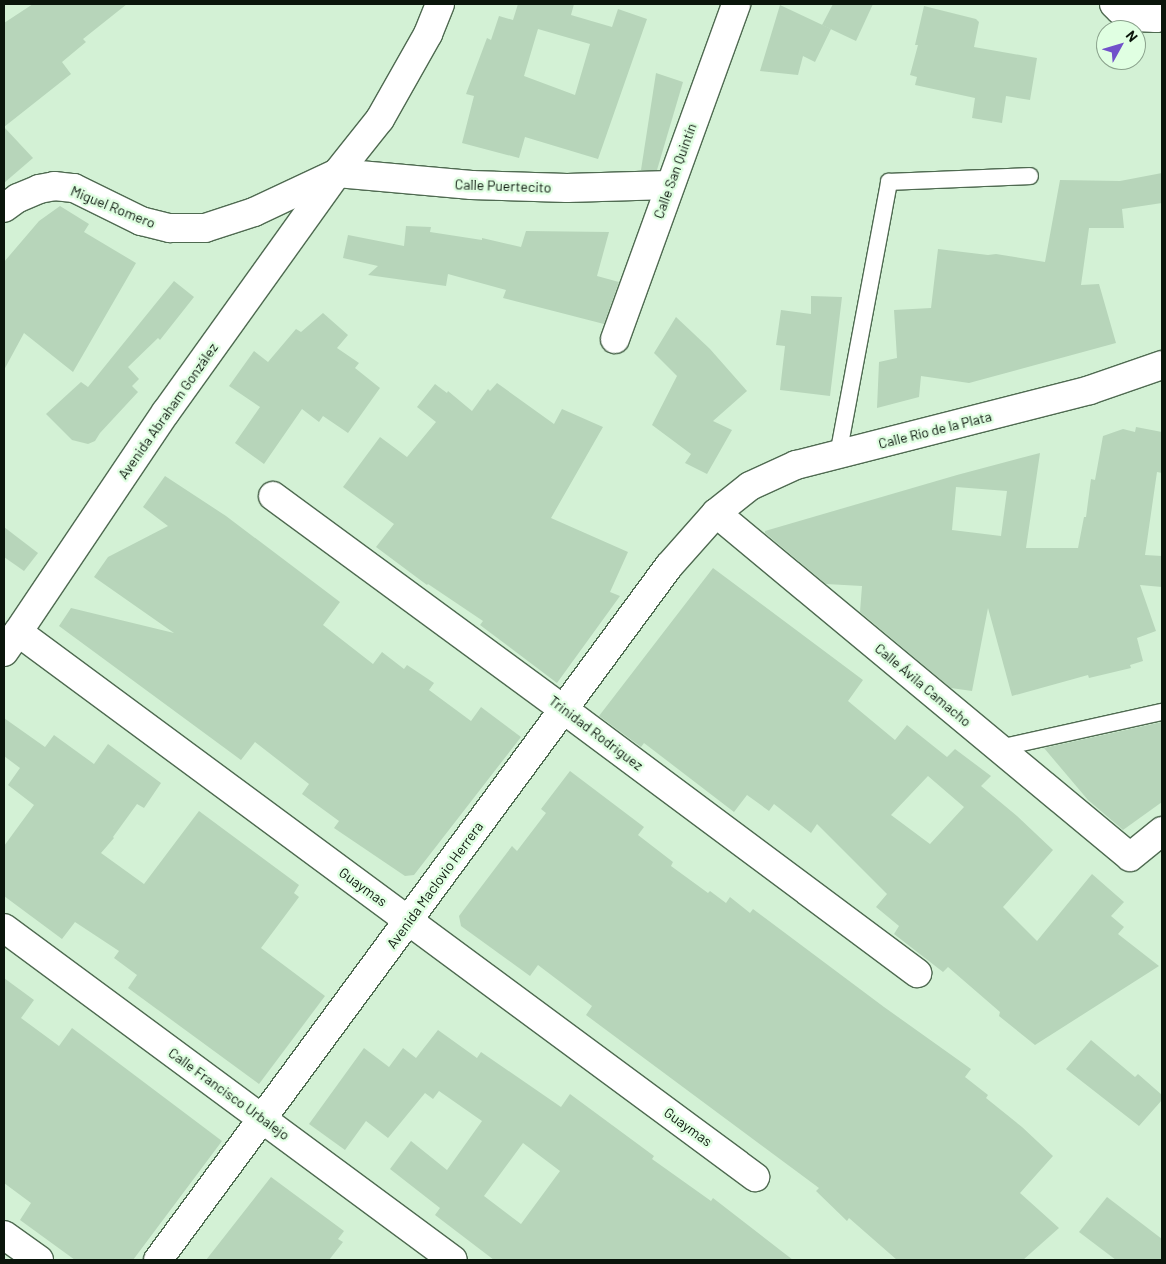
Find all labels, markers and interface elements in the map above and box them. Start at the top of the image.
north arrow [1096,20,1146,70]
text: N [1123,27,1142,45]
street label: Calle San Quintín [650,121,700,221]
street label: Calle Puertecito [454,176,552,196]
street label: Miguel Romero [68,182,158,232]
street label: Avenida Abraham González [115,340,221,482]
street label: Calle Río de la Plata [877,408,993,452]
street label: Calle Ávila Camacho [871,640,975,730]
street label: Trinidad Rodriguez [546,692,646,774]
street label: Avenida Maclovio Herrera [383,818,487,952]
street label: Guaymas [336,864,390,910]
street label: Calle Francisco Urbalejo [165,1044,293,1144]
street label: Guaymas [661,1104,715,1150]

